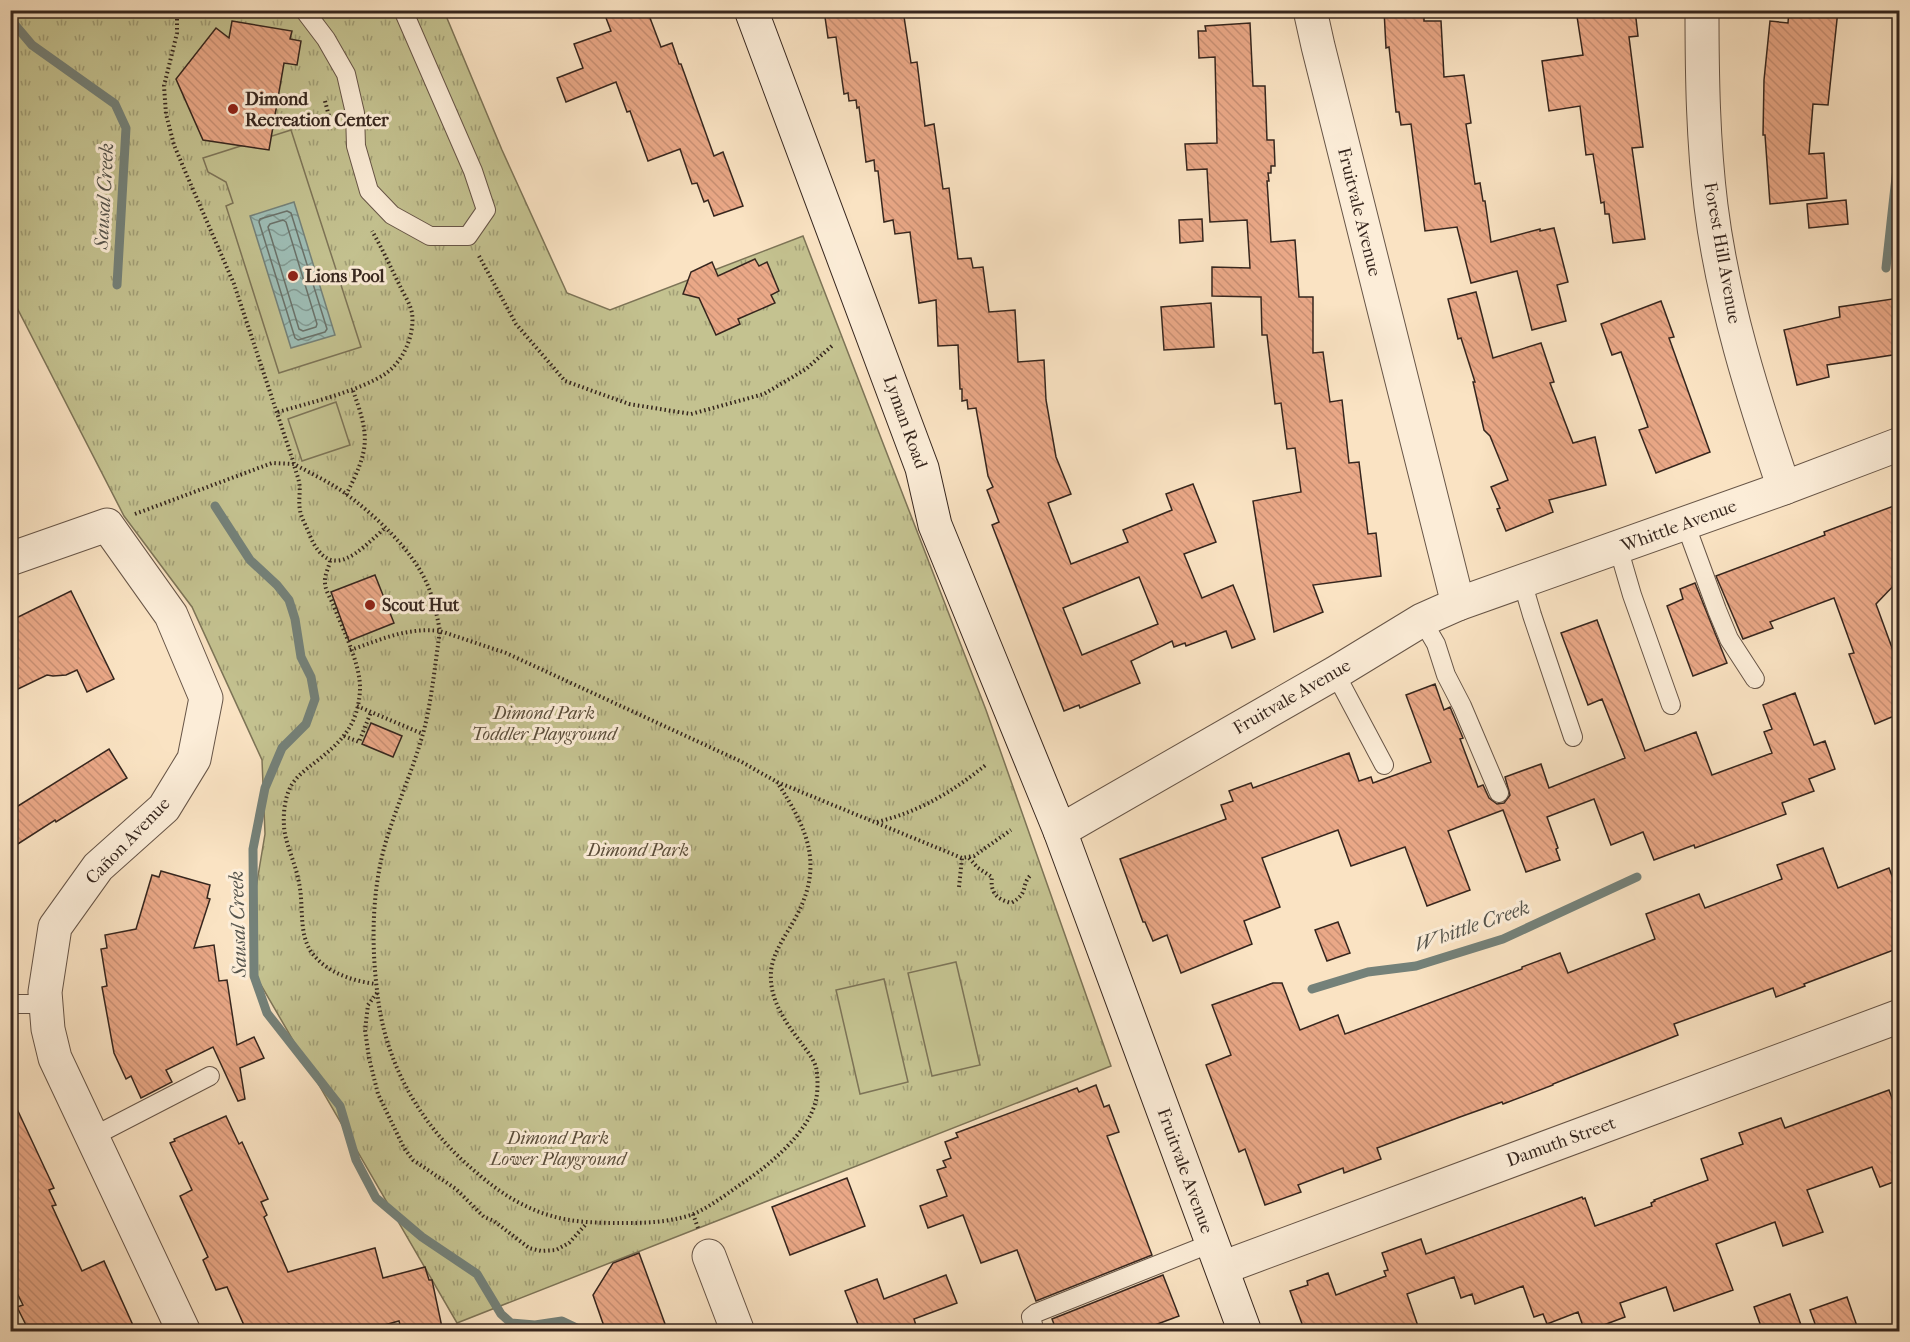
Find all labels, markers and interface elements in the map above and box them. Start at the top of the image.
place label: Dimond Recreation Center [245,89,389,131]
marker: Dimond Recreation Center [226,102,240,116]
water label: Sausal Creek [90,142,118,251]
street label: Fruitvale Avenue [1333,145,1385,279]
street label: Forest Hill Avenue [1699,181,1745,326]
place label: Lions Pool [305,266,386,287]
marker: Lions Pool [286,269,300,283]
street label: Lyman Road [878,373,932,472]
street label: Whittle Avenue [1617,495,1740,557]
place label: Scout Hut [382,595,460,616]
marker: Scout Hut [363,598,377,612]
street label: Fruitvale Avenue [1230,655,1355,739]
park label: Dimond Park Toddler Playground [472,703,619,745]
street label: Cañon Avenue [81,793,175,889]
park label: Dimond Park [586,840,689,861]
water label: Sausal Creek [225,870,251,979]
water label: Whittle Creek [1411,896,1533,956]
street label: Fruitvale Avenue [1153,1105,1217,1237]
street label: Damuth Street [1503,1112,1619,1172]
park label: Dimond Park Lower Playground [488,1128,629,1170]

